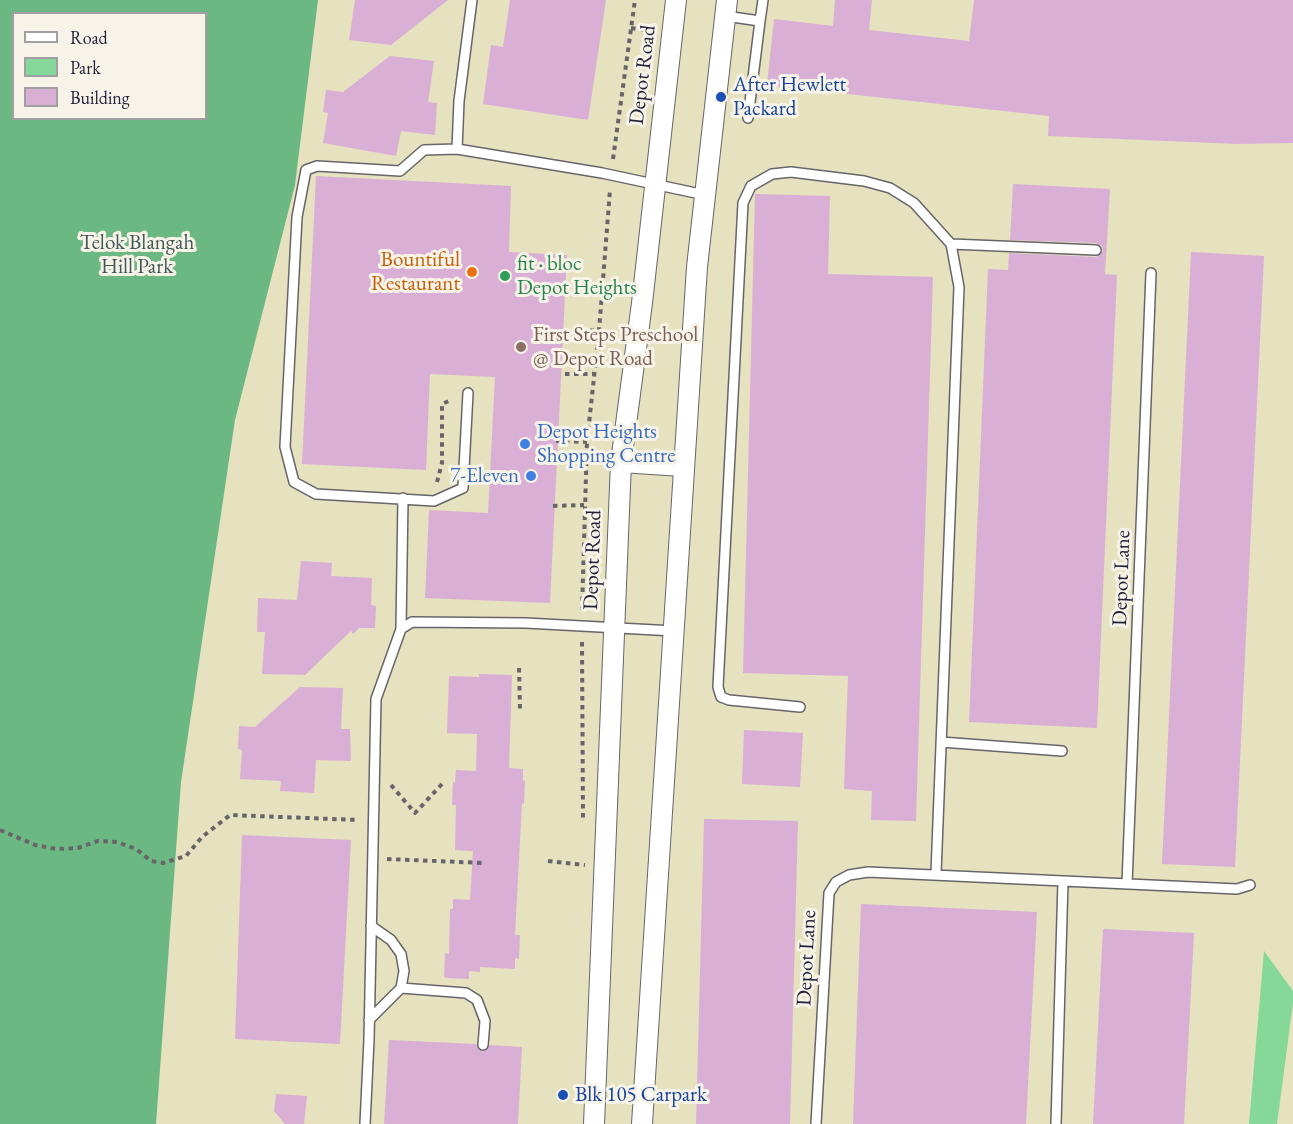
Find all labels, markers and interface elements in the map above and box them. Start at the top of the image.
legend [12,12,207,120]
street label: Depot Road [624,24,662,126]
text: Road [70,26,108,49]
text: Park [70,56,101,79]
place label: After Hewlett Packard [733,72,846,122]
text: Building [70,86,130,109]
marker: After Hewlett Packard [714,90,728,104]
park label: Telok Blangah Hill Park [80,230,194,280]
place label: Bountiful Restaurant [371,247,460,297]
place label: fit · bloc Depot Heights [517,251,637,301]
marker: Bountiful Restaurant [465,265,479,279]
marker: fit · bloc Depot Heights [498,269,512,283]
place label: First Steps Preschool @ Depot Road [533,322,698,372]
marker: First Steps Preschool @ Depot Road [514,340,528,354]
place label: Depot Heights Shopping Centre [537,419,675,469]
marker: Depot Heights Shopping Centre [518,437,532,451]
place label: 7-Eleven [450,463,519,489]
marker: 7-Eleven [524,469,538,483]
street label: Depot Road [579,510,607,610]
street label: Depot Lane [1108,530,1136,626]
street label: Depot Lane [792,909,822,1007]
place label: Blk 105 Carpark [575,1082,707,1108]
marker: Blk 105 Carpark [556,1088,570,1102]

